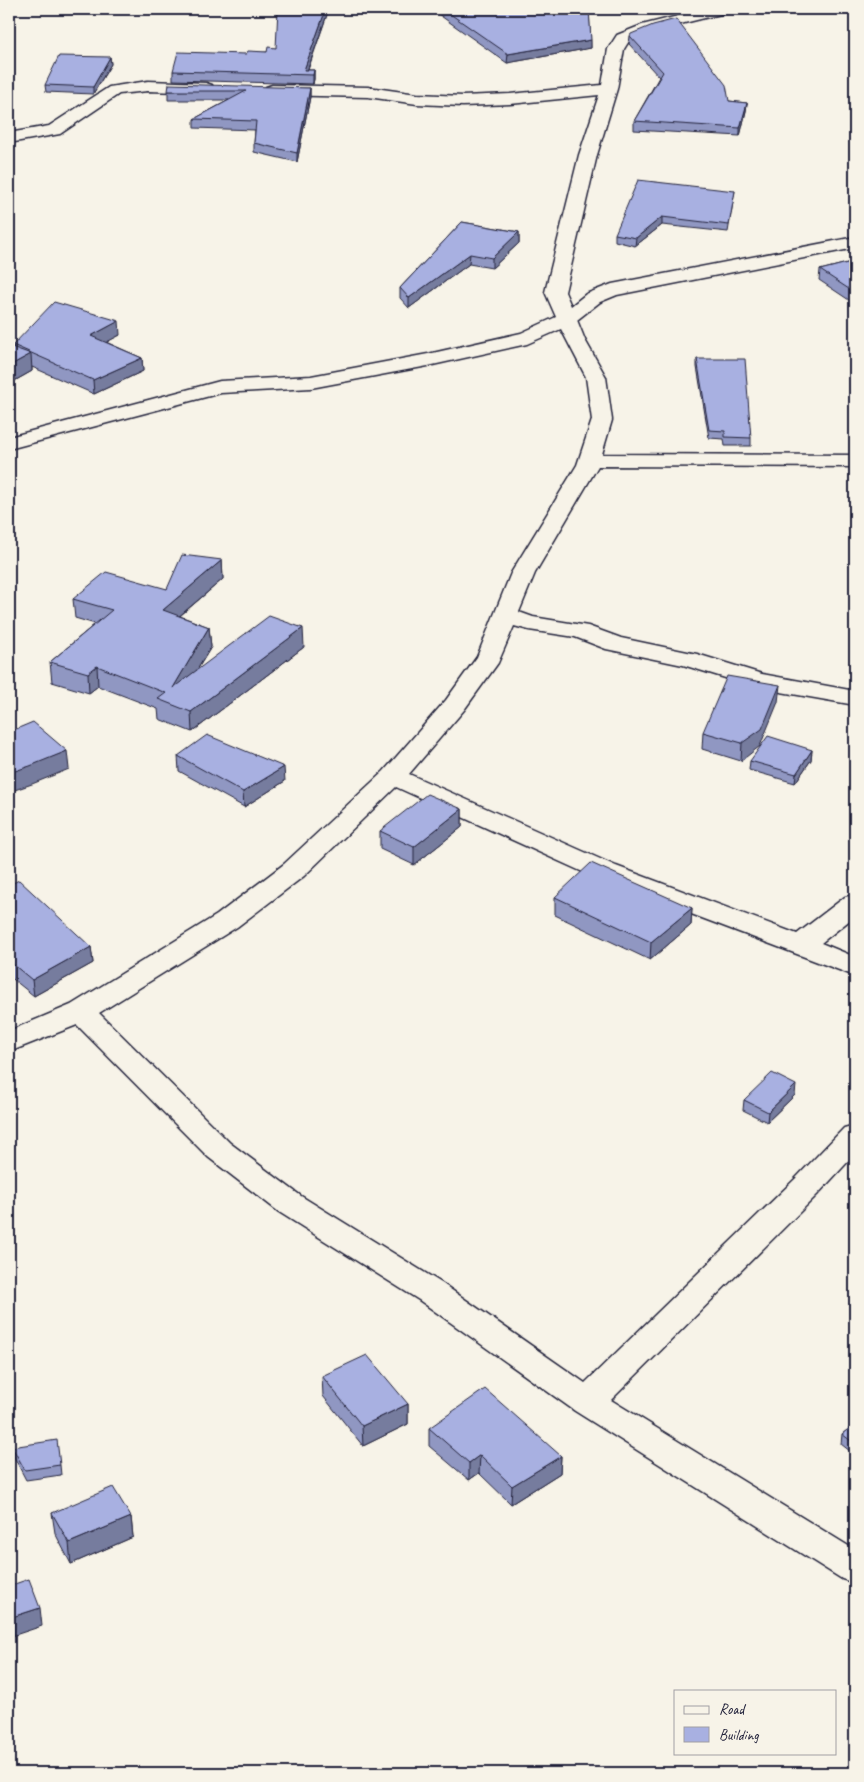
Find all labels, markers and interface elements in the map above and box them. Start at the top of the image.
legend [674,1690,836,1754]
text: Road [719,1700,746,1719]
text: Building [719,1726,759,1745]

